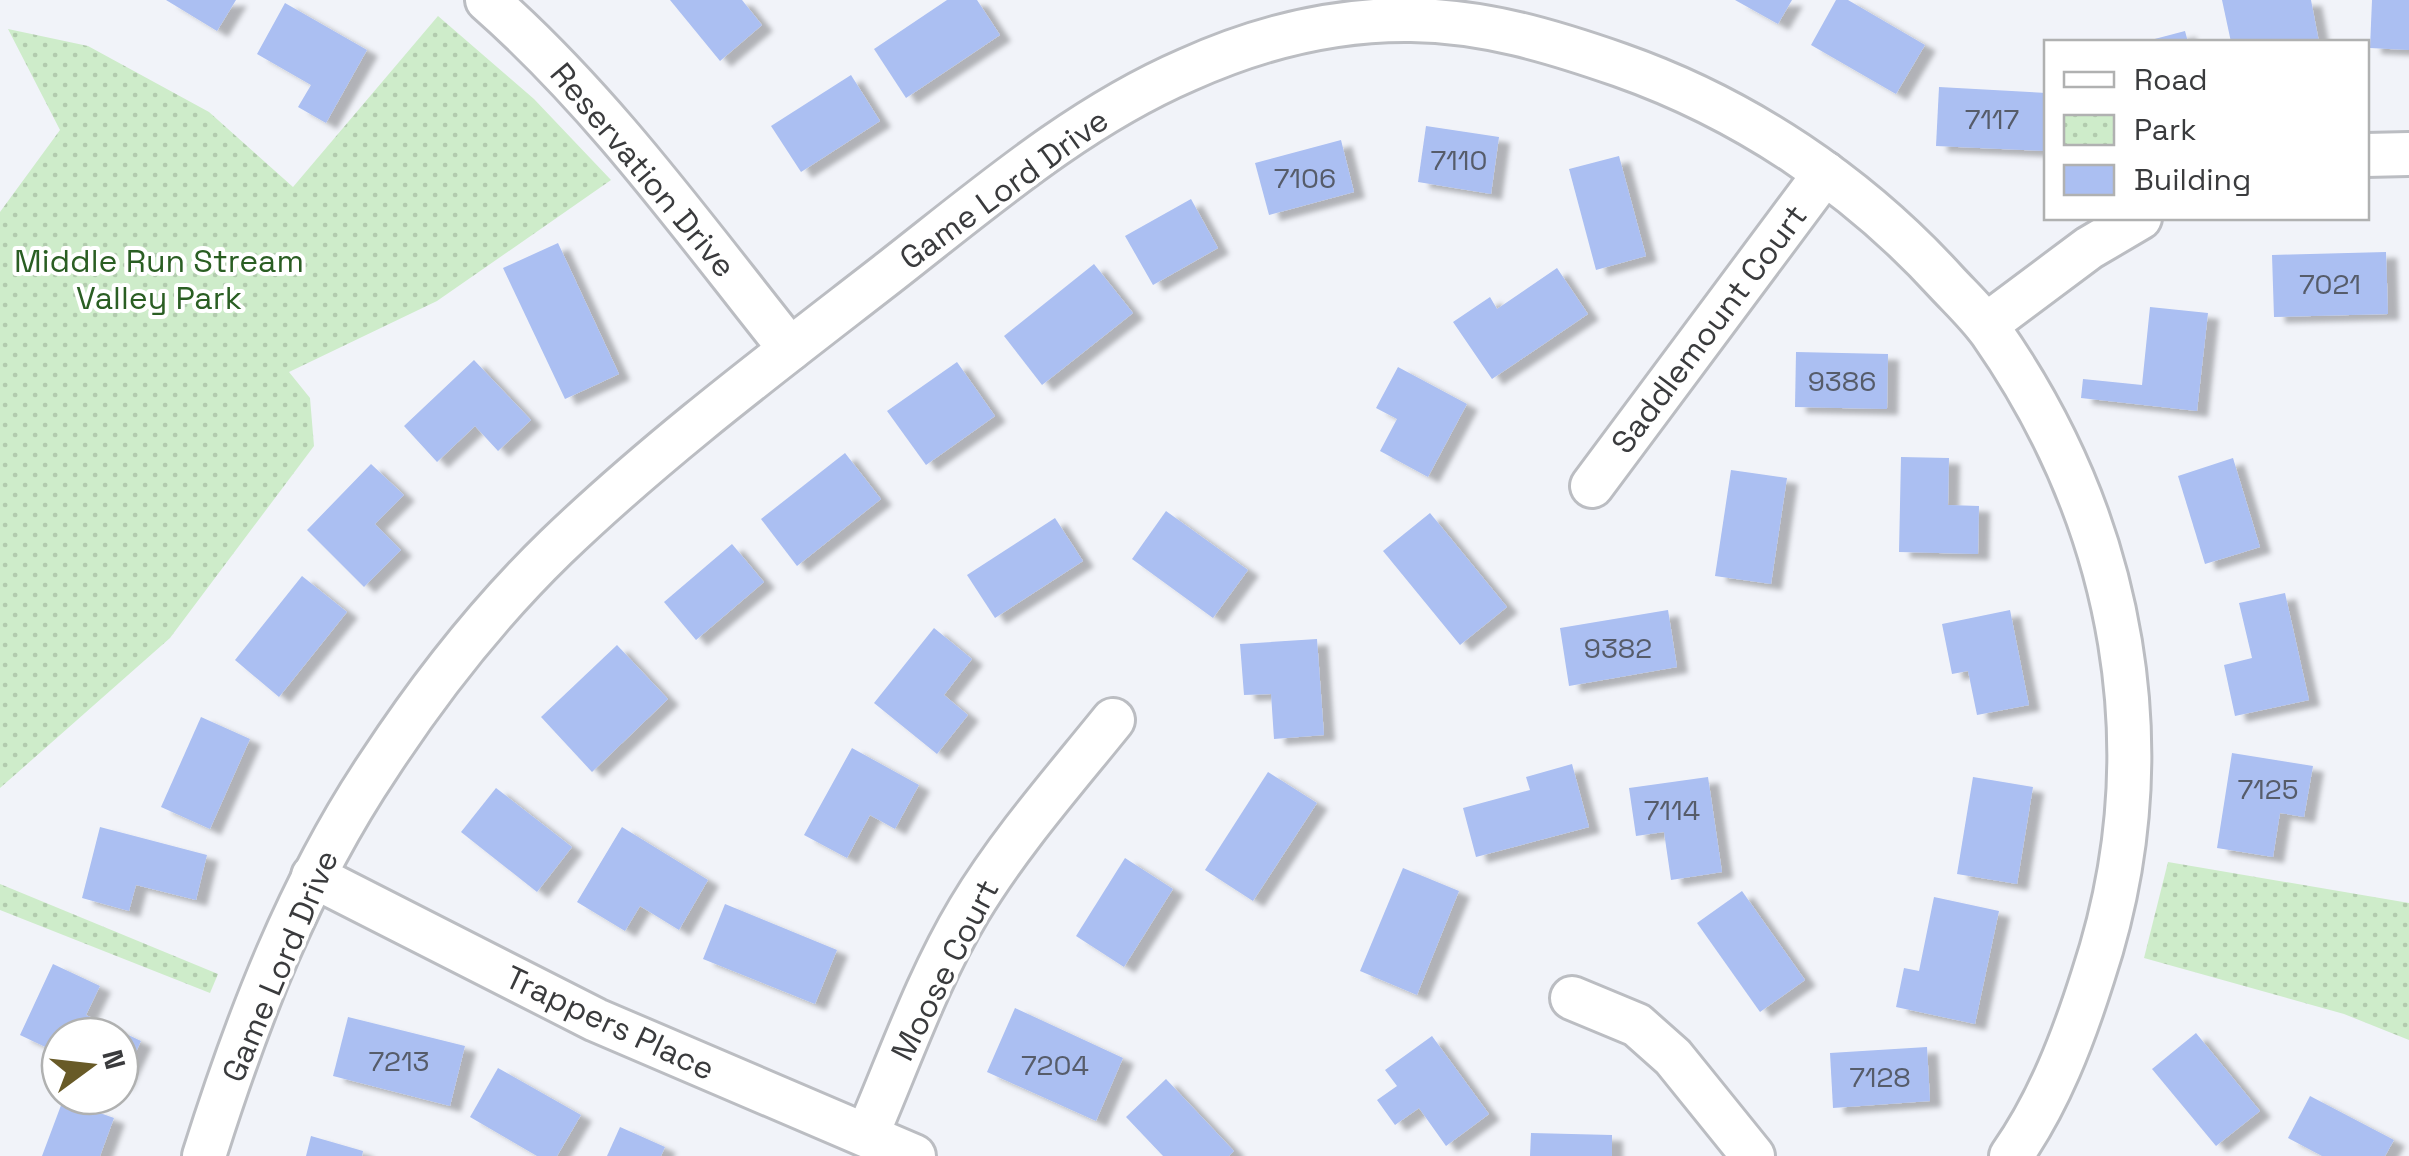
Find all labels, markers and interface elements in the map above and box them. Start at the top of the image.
legend [2044,40,2369,220]
street label: Reservation Drive [542,55,744,285]
text: Road [2134,60,2208,99]
street label: Game Lord Drive [892,100,1116,278]
house number: 7117 [1965,101,2019,137]
text: Park [2134,110,2196,149]
house number: 7110 [1431,142,1487,178]
house number: 7106 [1274,160,1336,196]
text: Building [2134,160,2251,199]
street label: Saddlemount Court [1602,197,1816,461]
park label: Middle Run Stream Valley Park [14,241,304,318]
house number: 7021 [2299,266,2361,302]
house number: 9386 [1808,363,1876,399]
house number: 9382 [1584,630,1652,666]
house number: 7125 [2238,771,2298,807]
house number: 7114 [1644,792,1700,828]
street label: Game Lord Drive [213,844,347,1088]
street label: Moose Court [882,873,1008,1067]
street label: Trappers Place [499,957,721,1089]
north arrow [40,1016,140,1116]
house number: 7213 [368,1043,430,1079]
text: N [94,1046,134,1073]
house number: 7204 [1021,1047,1089,1083]
house number: 7128 [1849,1059,1911,1095]

